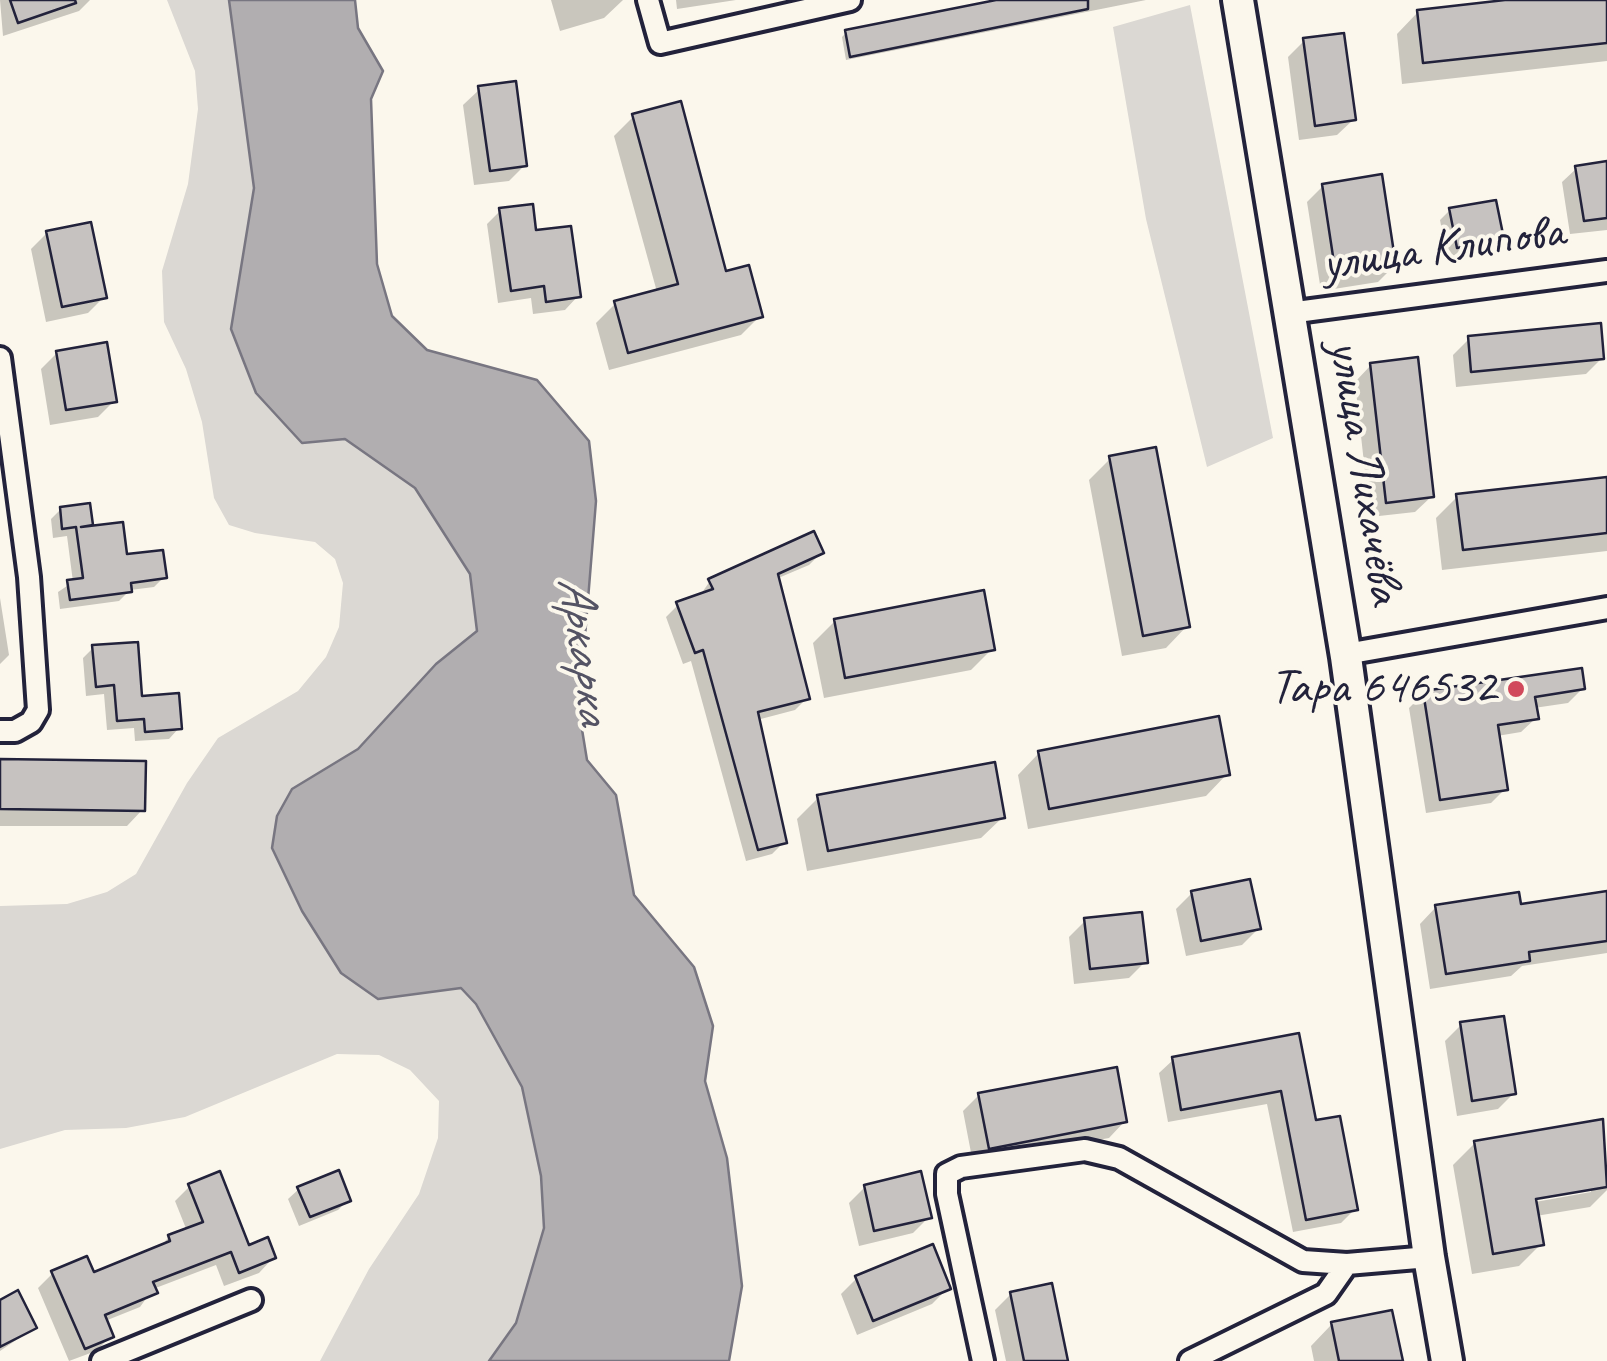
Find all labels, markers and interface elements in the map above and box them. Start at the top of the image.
street label: улица Клипова [1318,202,1568,296]
street label: улица Лихачёва [1314,336,1414,608]
water label: Аркарка [542,573,624,727]
place label: Тара 646532 [1270,659,1496,719]
marker: Тара 646532 [1505,678,1527,700]

